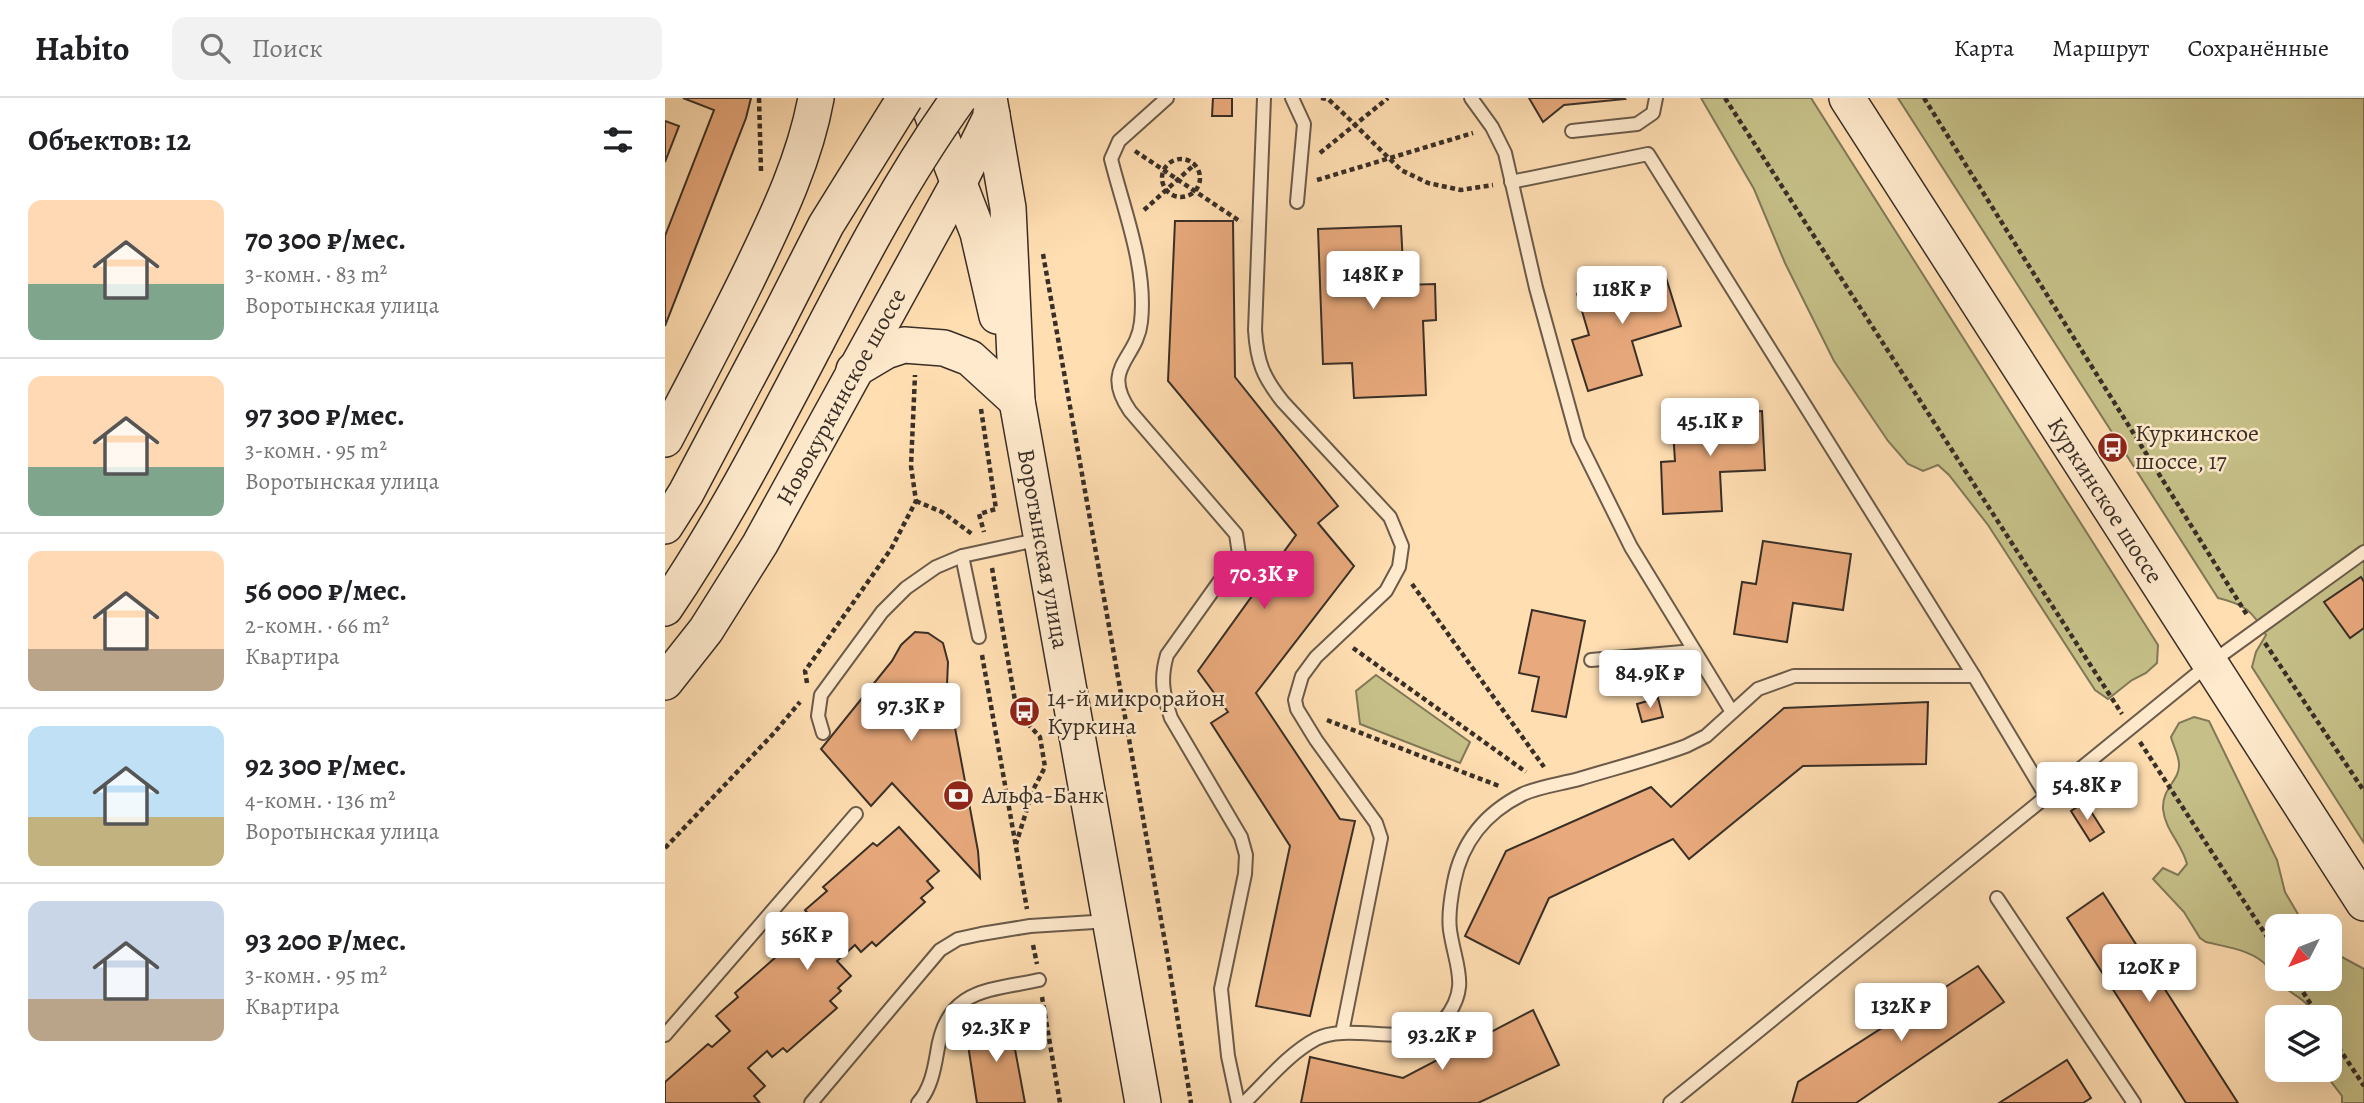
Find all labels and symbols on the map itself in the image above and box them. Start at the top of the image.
pin: 148K ₽ [1316,252,1430,311]
pin: 118K ₽ [1565,266,1679,326]
street label: Новокуркинское шоссе [769,282,914,511]
pin: 45.1K ₽ [1645,398,1775,458]
street label: Куркинское шоссе [2040,411,2171,590]
place label: Куркинское шоссе, 17 [2135,417,2259,477]
bus stop icon: Куркинское шоссе, 17 [2095,430,2129,464]
street label: Воротынская улица [1010,446,1077,651]
pin: 70.3K ₽ [1199,552,1329,611]
pin: 84.9K ₽ [1585,650,1715,710]
place label: 14-й микрорайон Куркина [1047,682,1225,742]
pin: 97.3K ₽ [846,684,976,743]
bus stop icon: 14-й микрорайон Куркина [1007,695,1041,729]
pin: 54.8K ₽ [2022,762,2152,822]
bank icon: Альфа-Банк [942,778,976,812]
place label: Альфа-Банк [981,779,1104,811]
pin: 56K ₽ [758,912,856,972]
north arrow [2265,914,2341,990]
pin: 120K ₽ [2092,944,2206,1004]
pin: 132K ₽ [1844,984,1958,1043]
pin: 92.3K ₽ [931,1004,1061,1064]
pin: 93.2K ₽ [1377,1012,1507,1072]

